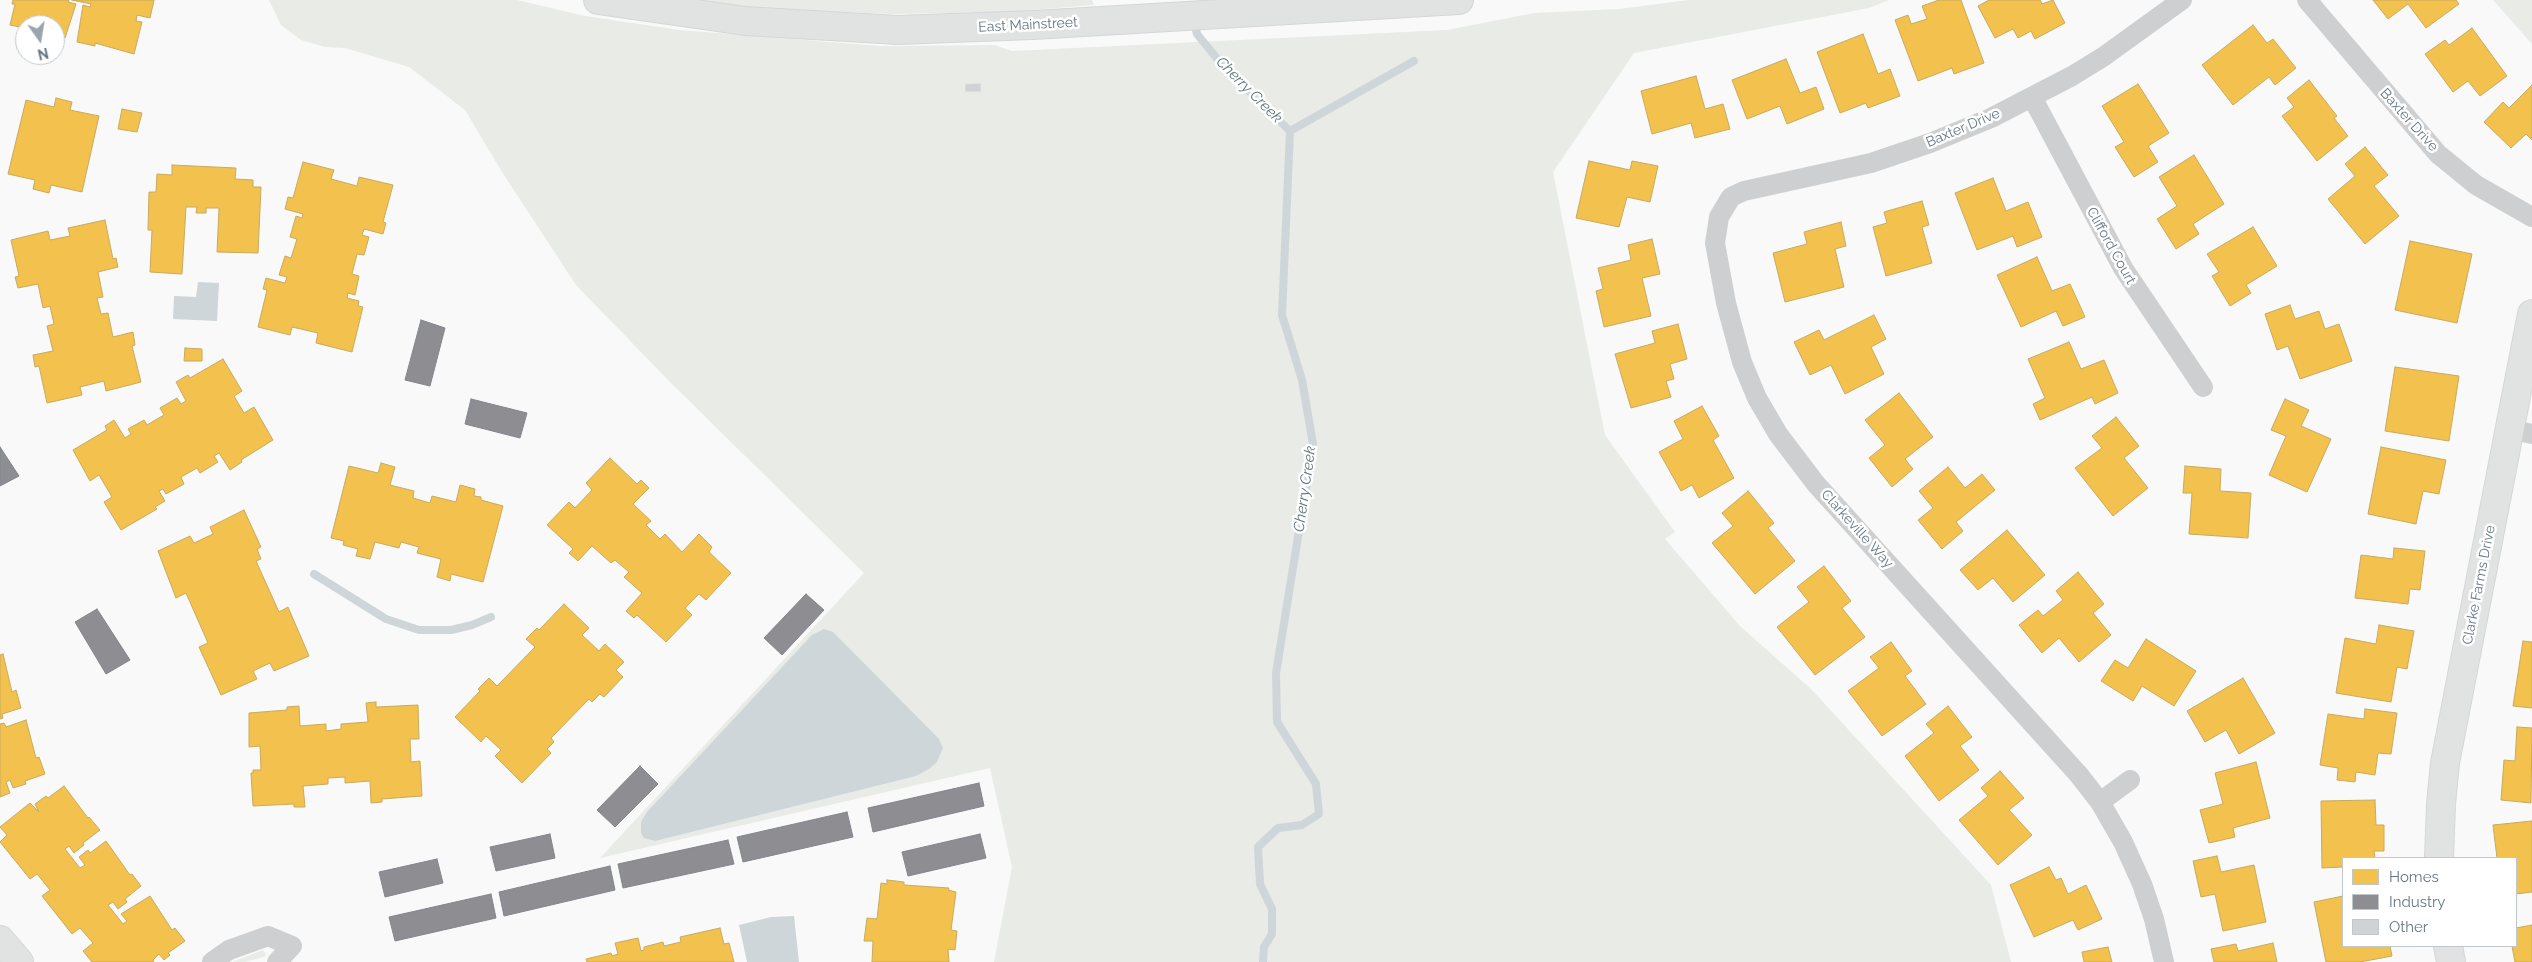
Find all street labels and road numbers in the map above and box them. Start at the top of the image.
street label: East Mainstreet [978,14,1078,36]
street label: Baxter Drive [2376,85,2442,155]
street label: Baxter Drive [1924,105,2002,151]
street label: Clifford Court [2083,205,2139,287]
street label: Clarkeville Way [1817,486,1897,572]
street label: Clarke Farms Drive [2459,524,2499,646]

